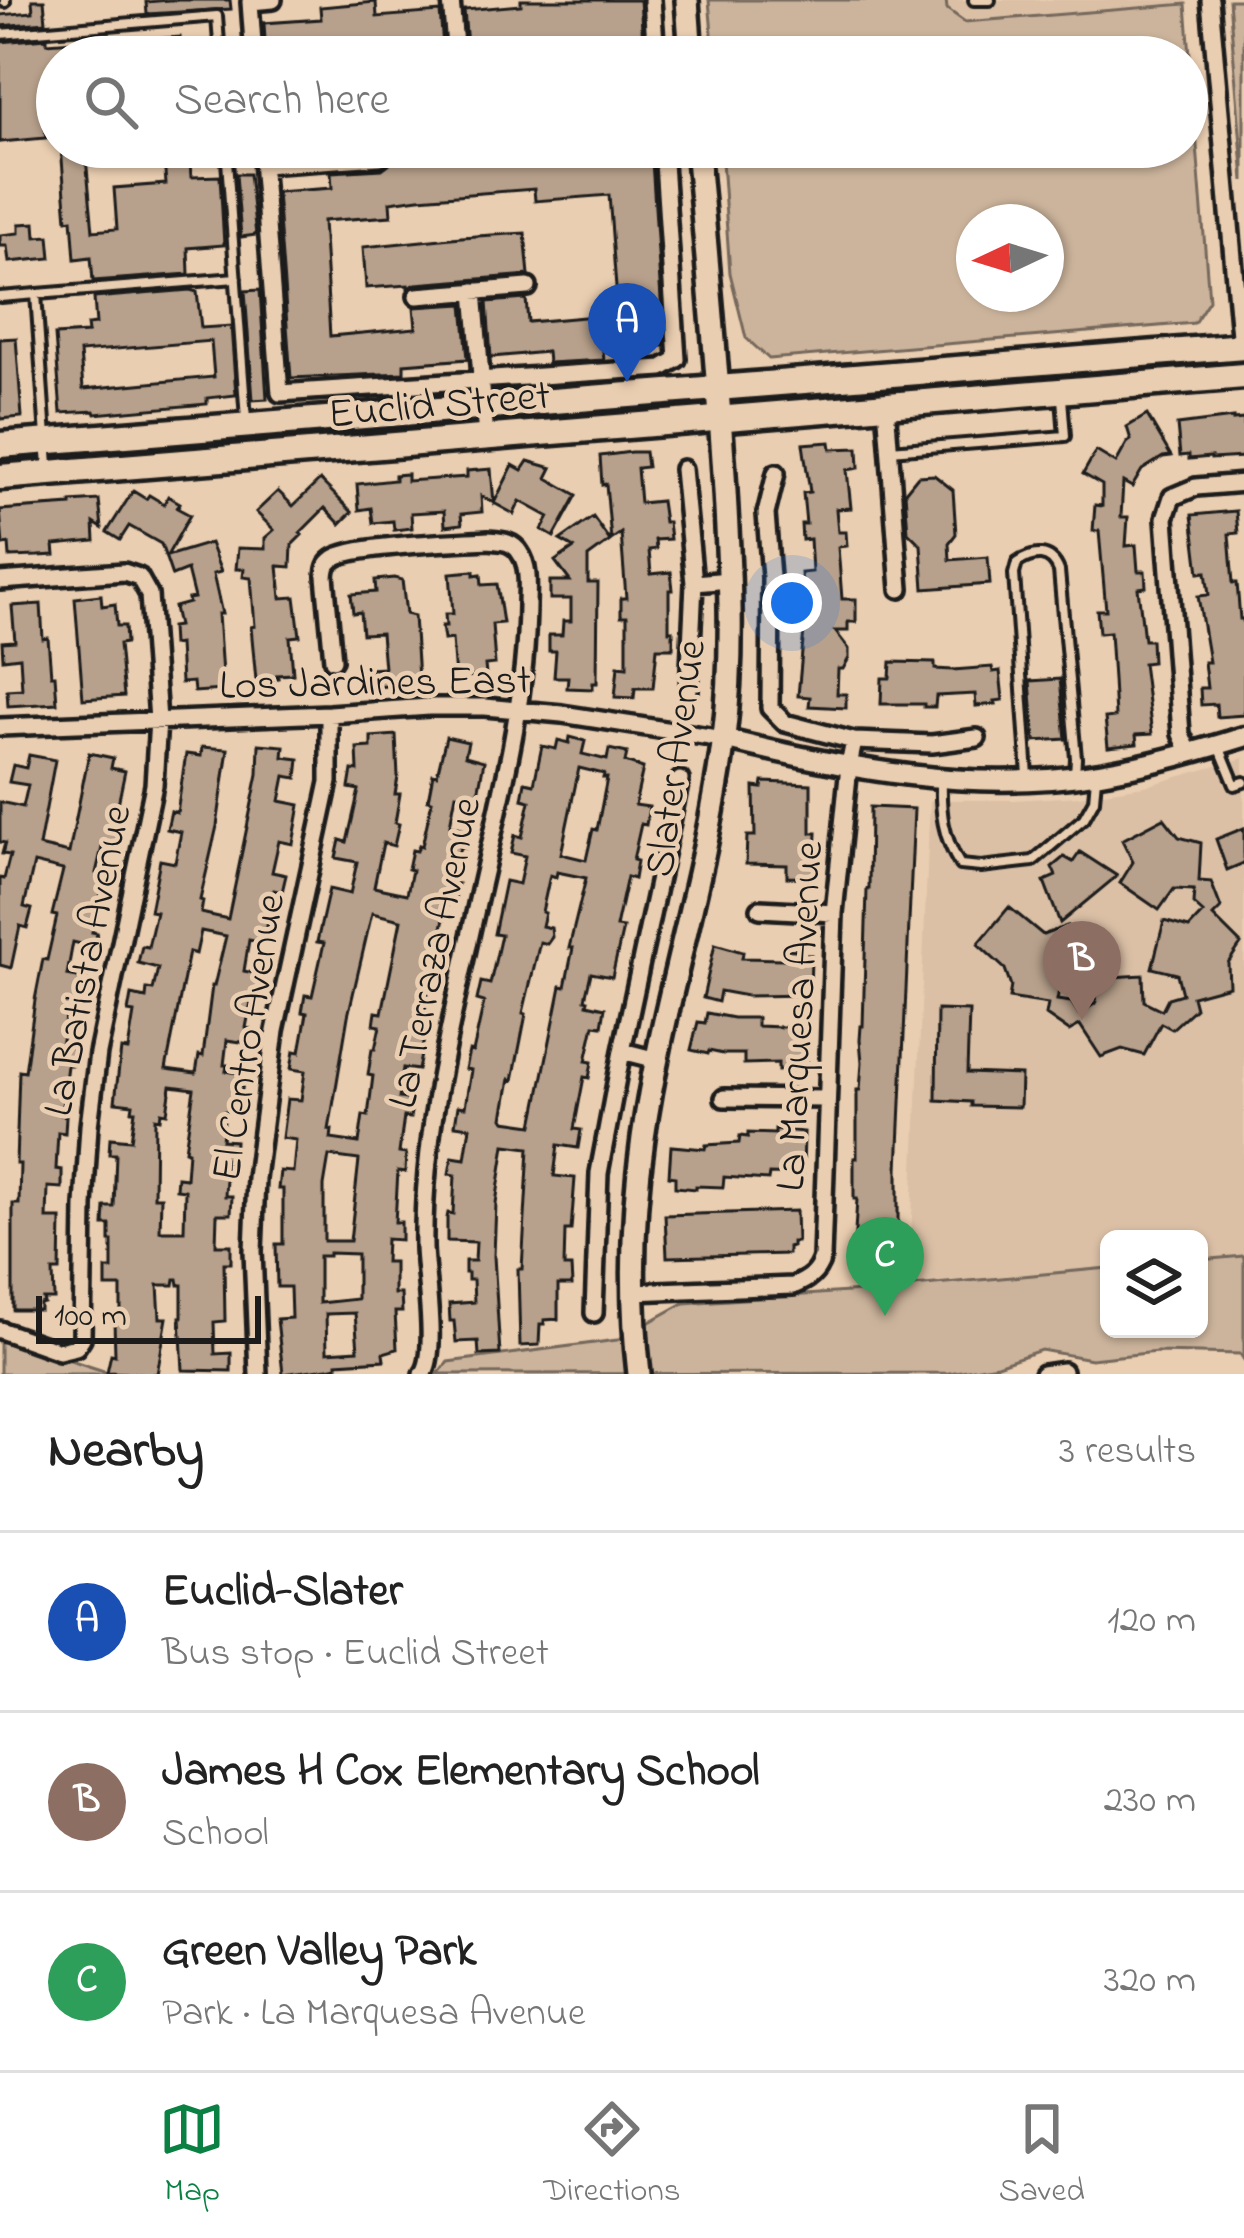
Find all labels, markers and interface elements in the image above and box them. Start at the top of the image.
search box [36,36,1208,168]
icon: search [78,69,144,135]
text: Search here [174,69,390,135]
north arrow [956,204,1064,312]
pin: A [588,283,666,382]
street label: Euclid Street [326,366,553,447]
your location [762,573,822,633]
street label: Slater Avenue [631,636,724,881]
street label: Los Jardines East [219,651,531,718]
street label: La Terraza Avenue [374,792,499,1114]
street label: La Batista Avenue [29,800,150,1122]
street label: La Marquesa Avenue [762,840,841,1193]
street label: El Centro Avenue [198,889,303,1186]
pin: B [1043,921,1121,1020]
pin: C [846,1217,924,1316]
map controls [1100,1230,1208,1338]
button: layers [1100,1230,1208,1338]
scale bar [36,1290,261,1343]
text: 100 m [54,1293,127,1341]
text: Nearby [48,1415,204,1490]
text: 3 results [1059,1424,1196,1481]
text: Euclid-Slater [162,1560,403,1626]
text: A [75,1593,99,1650]
text: 120 m [1107,1593,1196,1650]
text: Bus stop · Euclid Street [162,1626,549,1683]
text: James H Cox Elementary School [162,1740,760,1806]
text: B [74,1773,100,1830]
text: 230 m [1104,1773,1196,1830]
text: School [162,1806,269,1863]
text: Green Valley Park [162,1920,476,1986]
text: C [76,1953,98,2010]
text: 320 m [1104,1953,1196,2010]
text: Park · La Marquesa Avenue [162,1986,586,2043]
tab: Map [159,2096,225,2216]
tab: Directions [543,2096,680,2216]
tab: Saved [999,2096,1085,2216]

